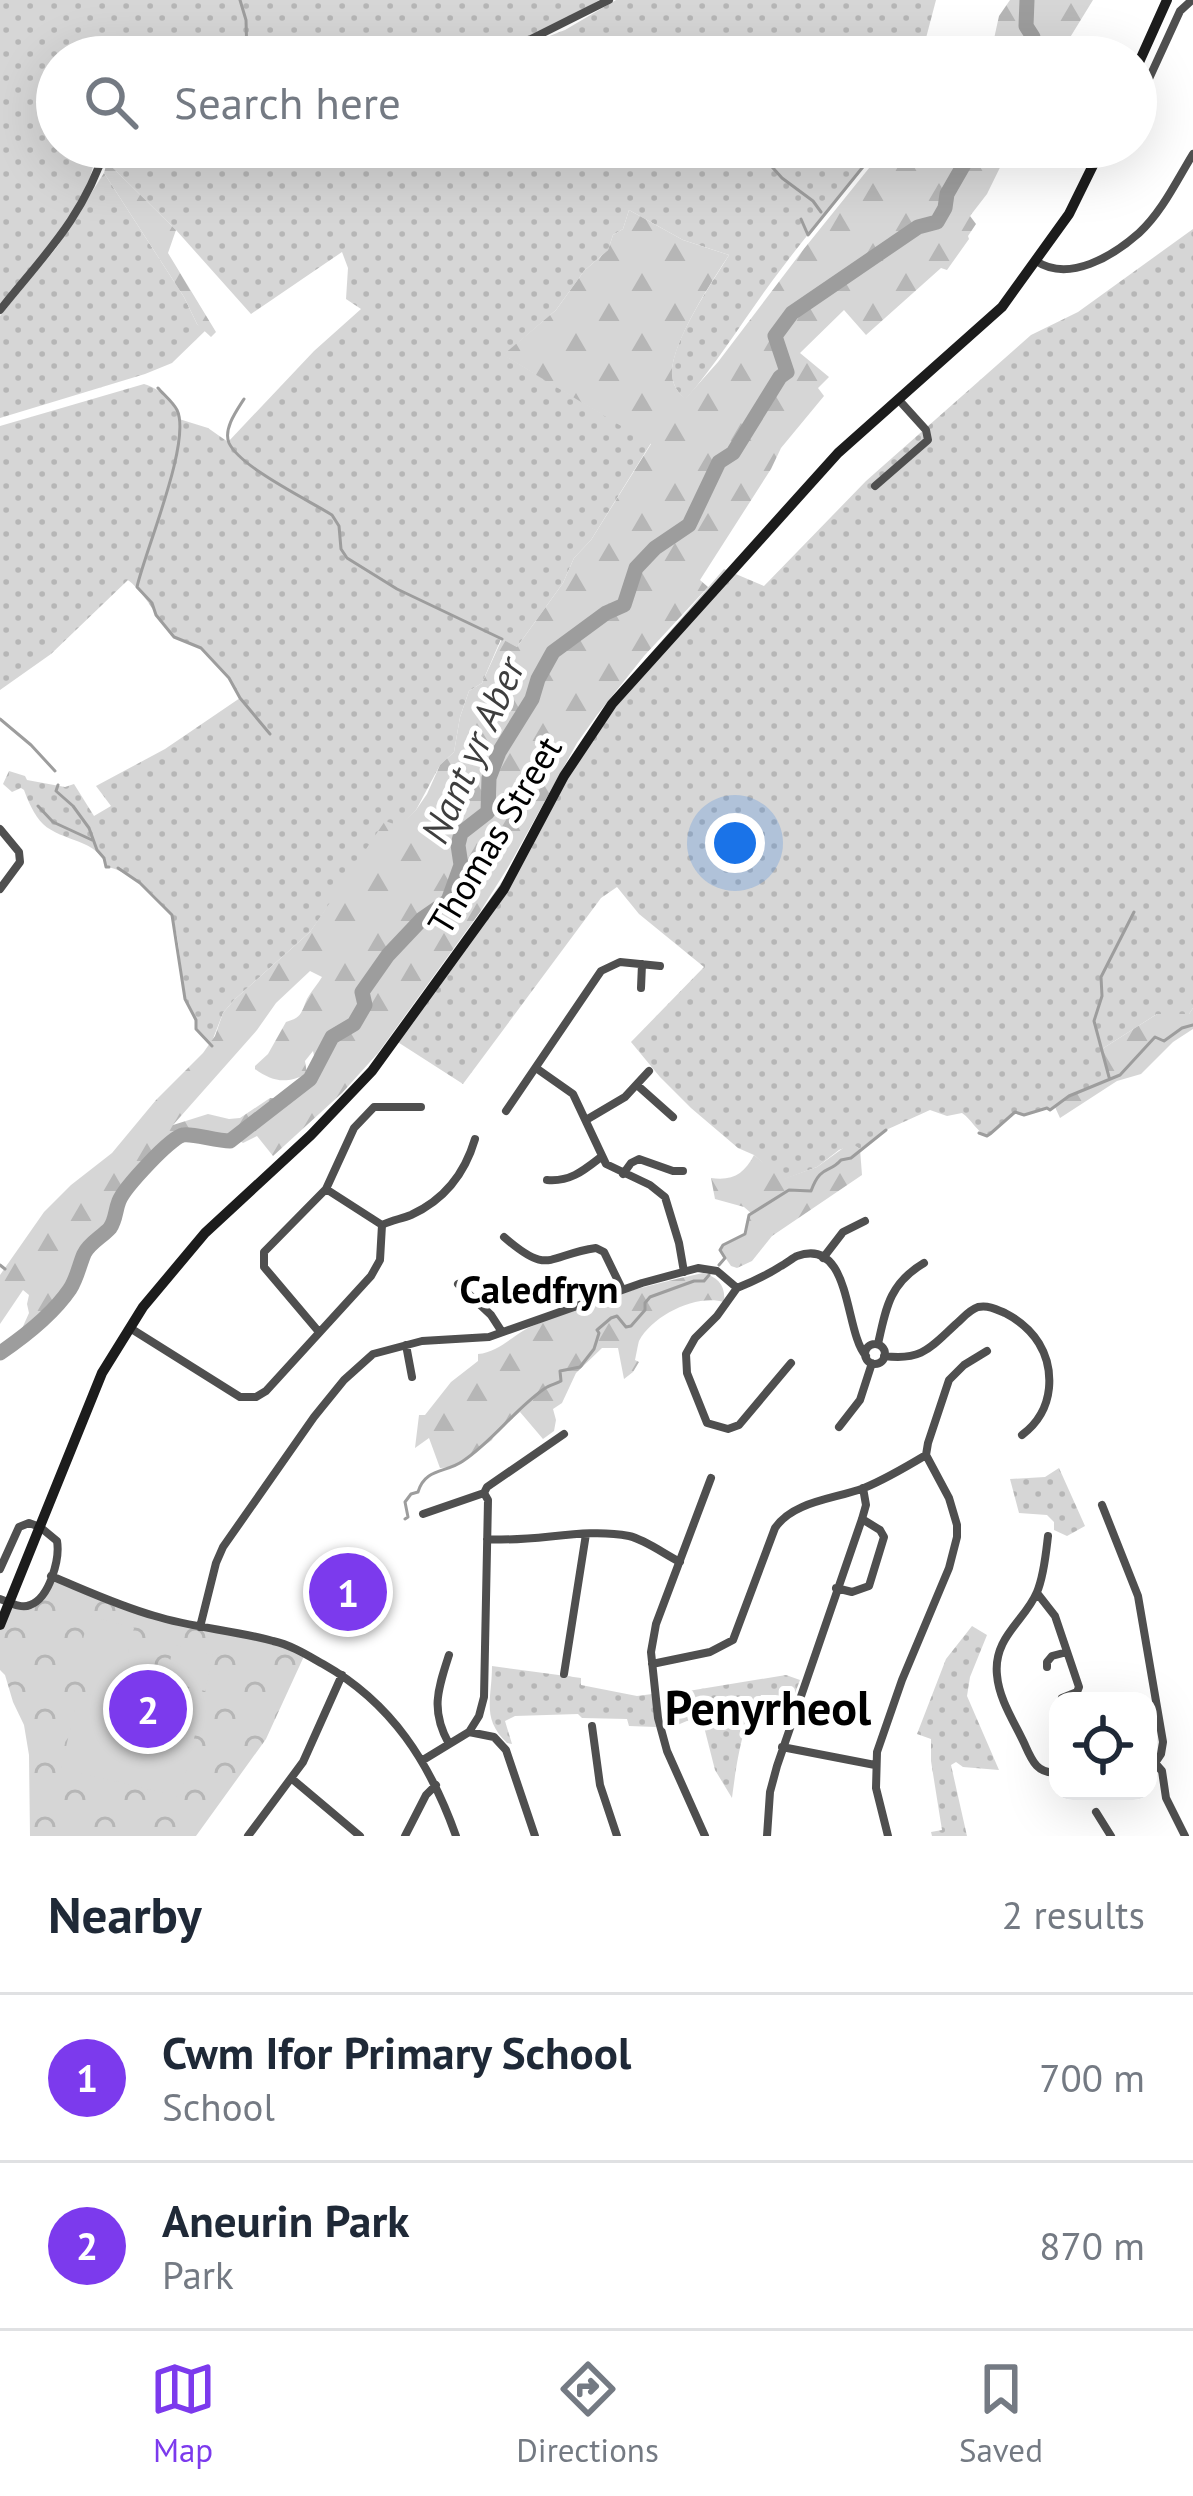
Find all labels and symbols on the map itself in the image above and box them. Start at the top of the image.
water label: Nant yr Aber [408,647,536,851]
street label: Thomas Street [416,727,572,943]
your location [705,813,765,873]
district label: Caledfryn [459,1263,619,1314]
pin: 1 [309,1547,387,1637]
pin: 2 [109,1664,187,1754]
district label: Penyrheol [665,1676,872,1738]

